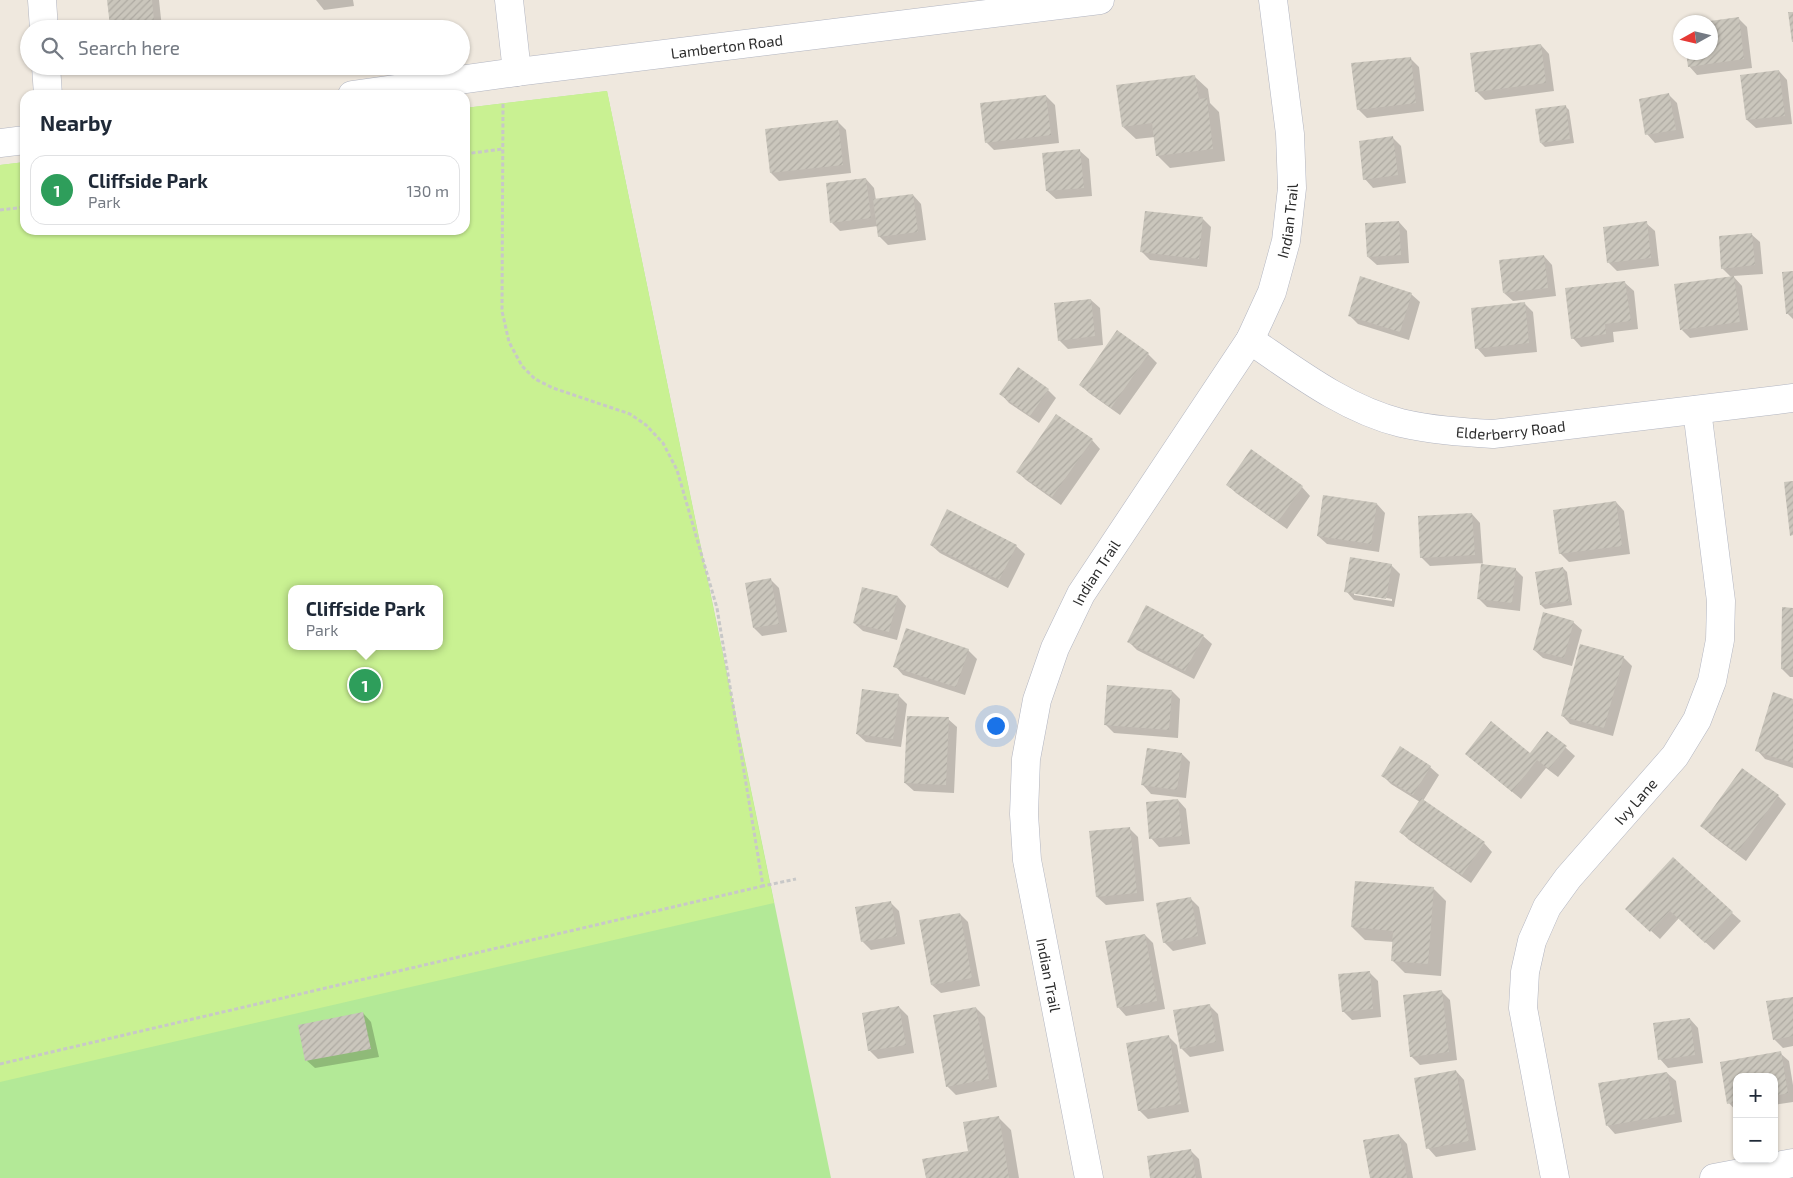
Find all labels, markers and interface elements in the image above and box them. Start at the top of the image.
north arrow [1673,15,1718,60]
search box [20,20,470,75]
street label: Lamberton Road [670,30,784,62]
icon: search [38,34,66,62]
text: Search here [78,36,180,59]
text: Nearby [40,110,112,135]
text: Cliffside Park [88,169,208,192]
text: 1 [54,181,60,200]
text: 130 m [407,181,449,200]
street label: Indian Trail [1273,183,1301,260]
text: Park [88,192,121,211]
street label: Elderberry Road [1455,416,1566,443]
street label: Indian Trail [1068,536,1124,608]
popup [288,585,443,650]
text: Cliffside Park [306,597,425,620]
text: Park [306,620,338,639]
pin: 1 [349,666,381,704]
your location [983,713,1009,739]
street label: Ivy Lane [1610,774,1660,828]
street label: Indian Trail [1033,937,1065,1014]
map controls [1733,1073,1778,1163]
button: + [1733,1073,1778,1118]
button: − [1733,1118,1778,1163]

